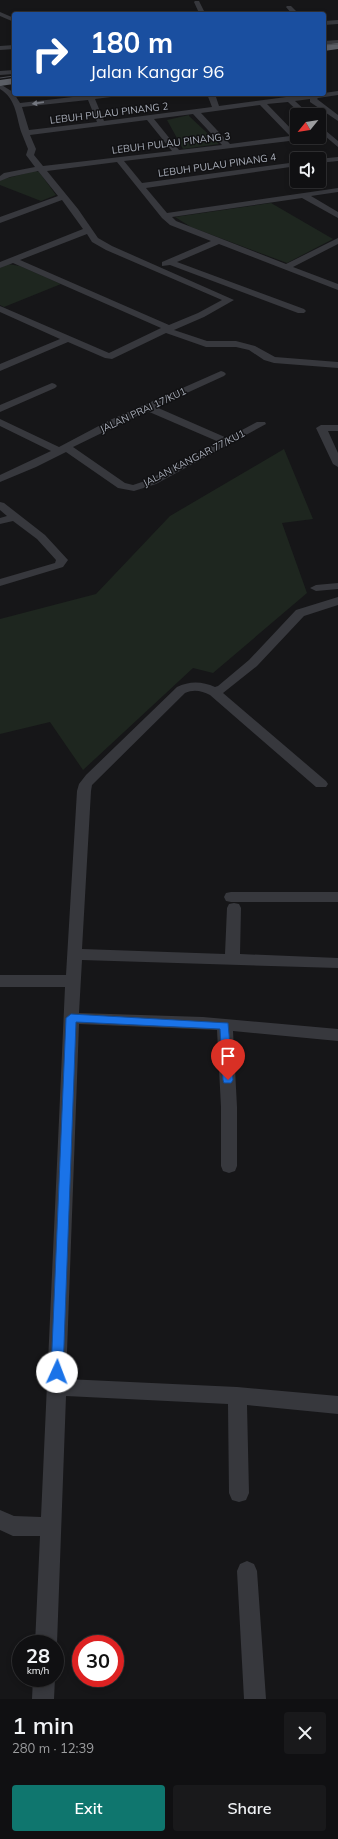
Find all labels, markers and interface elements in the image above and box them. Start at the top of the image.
text: 180 m [90,25,173,60]
icon: right [24,28,76,80]
text: Jalan Kangar 96 [90,60,224,83]
street label: LEBUH PULAU PINANG 2 [49,99,169,127]
one-way arrow [32,100,44,106]
north arrow [290,108,326,144]
map controls [290,108,326,188]
street label: LEBUH PULAU PINANG 3 [111,129,231,157]
street label: LEBUH PULAU PINANG 4 [157,150,277,180]
button: sound [290,152,326,188]
street label: JALAN PRAI 17/KU1 [98,384,188,436]
street label: JALAN KANGAR 77/KU1 [141,427,247,489]
pin [211,1039,245,1080]
icon: arrive [217,1045,239,1067]
position arrow [36,1351,78,1393]
speed limit sign: 30 [72,1635,124,1687]
text: 28 [26,1643,50,1668]
text: km/h [27,1664,49,1677]
text: 1 min [12,1710,74,1740]
button: close [284,1712,326,1754]
text: 280 m · 12:39 [12,1740,94,1756]
button: Exit [12,1785,165,1831]
button: Share [173,1785,326,1831]

